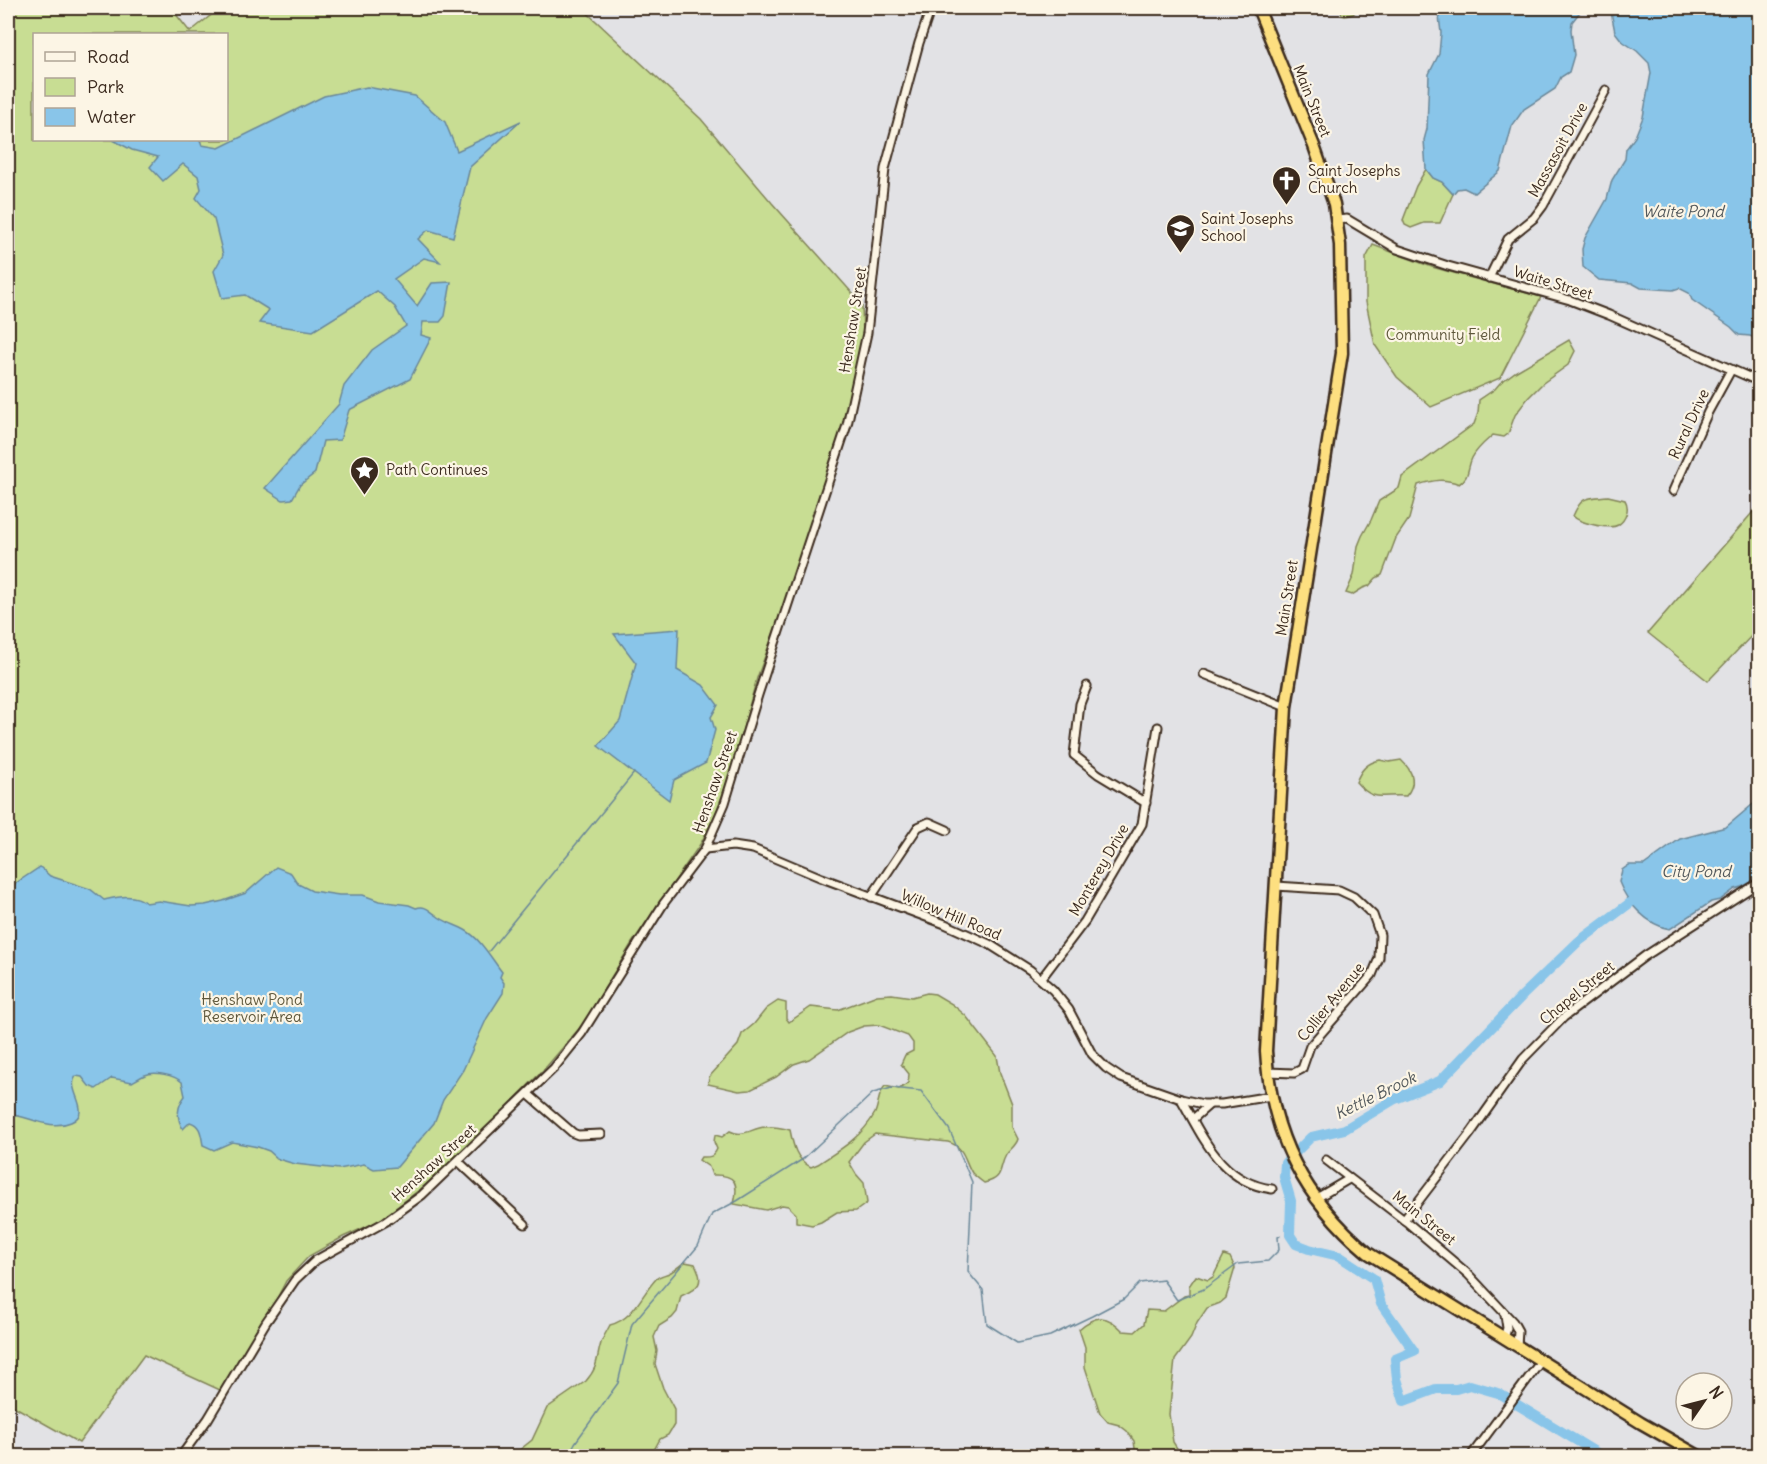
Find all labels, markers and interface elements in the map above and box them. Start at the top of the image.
legend [33,33,228,141]
text: Road [87,45,130,68]
street label: Main Street [1289,62,1336,140]
text: Park [87,75,124,98]
street label: Massasoit Drive [1524,99,1591,201]
text: Water [87,105,137,128]
place label: Saint Josephs Church [1308,161,1401,197]
church icon: Saint Josephs Church [1271,164,1303,206]
water label: Waite Pond [1642,201,1726,221]
place label: Saint Josephs School [1201,209,1294,245]
school or university icon: Saint Josephs School [1164,212,1196,254]
street label: Waite Street [1511,261,1595,304]
street label: Henshaw Street [835,266,870,374]
park label: Community Field [1386,325,1500,344]
street label: Rural Drive [1664,386,1713,462]
place icon: Path Continues [349,454,381,496]
place label: Path Continues [386,460,488,479]
street label: Main Street [1271,559,1302,637]
street label: Henshaw Street [688,728,741,835]
street label: Monterey Drive [1065,820,1133,919]
water label: City Pond [1661,861,1733,881]
street label: Willow Hill Road [898,885,1004,944]
street label: Chapel Street [1535,957,1618,1029]
street label: Collier Avenue [1293,958,1368,1045]
park label: Henshaw Pond Reservoir Area [201,990,303,1026]
water label: Kettle Brook [1331,1066,1421,1123]
street label: Henshaw Street [388,1120,480,1205]
street label: Main Street [1389,1186,1460,1249]
north arrow [1674,1371,1734,1431]
text: N [1705,1382,1728,1403]

